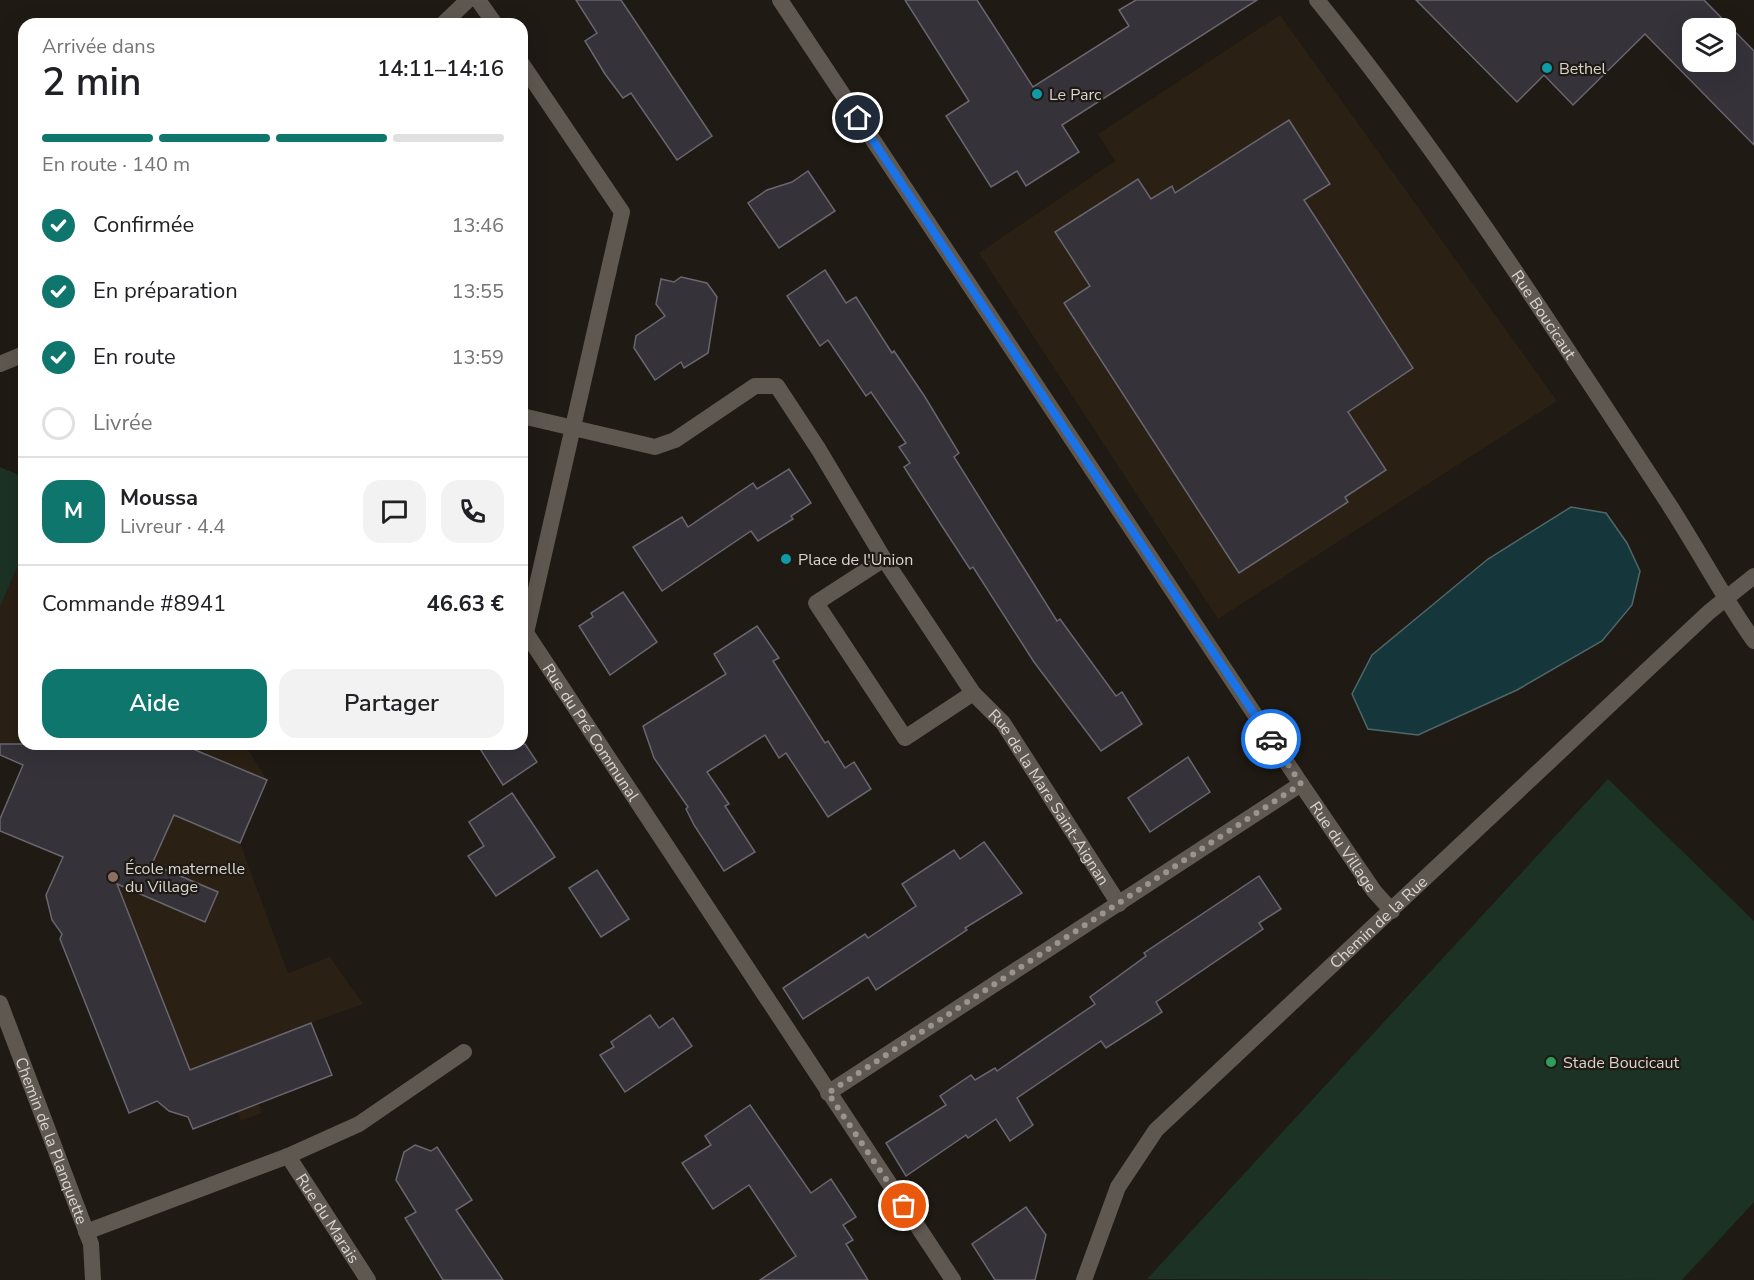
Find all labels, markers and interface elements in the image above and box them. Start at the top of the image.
map controls [1682,18,1736,72]
button: layers [1682,18,1736,72]
text: Arrivée dans [42,33,155,60]
text: 14:11–14:16 [377,54,504,84]
text: 2 min [42,56,141,109]
place label: Bethel [1559,58,1607,80]
marker: Bethel [1540,61,1554,75]
place label: Le Parc [1049,84,1102,106]
marker: Le Parc [1030,87,1044,101]
pin [832,92,883,143]
icon: home [841,101,874,134]
text: En route · 140 m [42,151,190,178]
icon: check [42,209,75,242]
text: Confirmée [93,210,194,240]
text: 13:46 [451,212,504,239]
street label: Rue Boucicaut [1506,266,1581,364]
icon: check [42,275,75,308]
text: En préparation [93,276,238,306]
text: 13:55 [451,278,504,305]
icon: check [42,341,75,374]
text: En route [93,342,176,372]
text: 13:59 [451,344,504,371]
text: Livrée [93,408,153,438]
button: chat [363,480,426,543]
button: phone [441,480,504,543]
text: Moussa [120,483,198,513]
text: M [64,496,83,526]
text: Livreur · 4.4 [120,513,225,540]
place label: Place de l'Union [798,549,913,571]
marker: Place de l'Union [779,552,793,566]
text: Commande #8941 [42,589,226,619]
text: 46.63 € [427,589,504,619]
street label: Rue du Pré Communal [537,659,644,806]
button: Aide [42,669,267,738]
button: Partager [279,669,504,738]
street label: Rue de la Mare Saint-Aignan [983,704,1114,890]
courier [1241,709,1301,769]
icon: car [1255,723,1288,756]
street label: Rue du Village [1304,797,1382,897]
place label: École maternelle du Village [125,858,245,898]
marker: École maternelle du Village [106,870,120,884]
street label: Chemin de la Rue [1325,871,1433,974]
place label: Stade Boucicaut [1563,1052,1679,1074]
street label: Chemin de la Planquette [9,1054,93,1228]
marker: Stade Boucicaut [1544,1055,1558,1069]
street label: Rue du Marais [290,1170,364,1268]
pin [878,1180,929,1231]
icon: bag [887,1189,920,1222]

